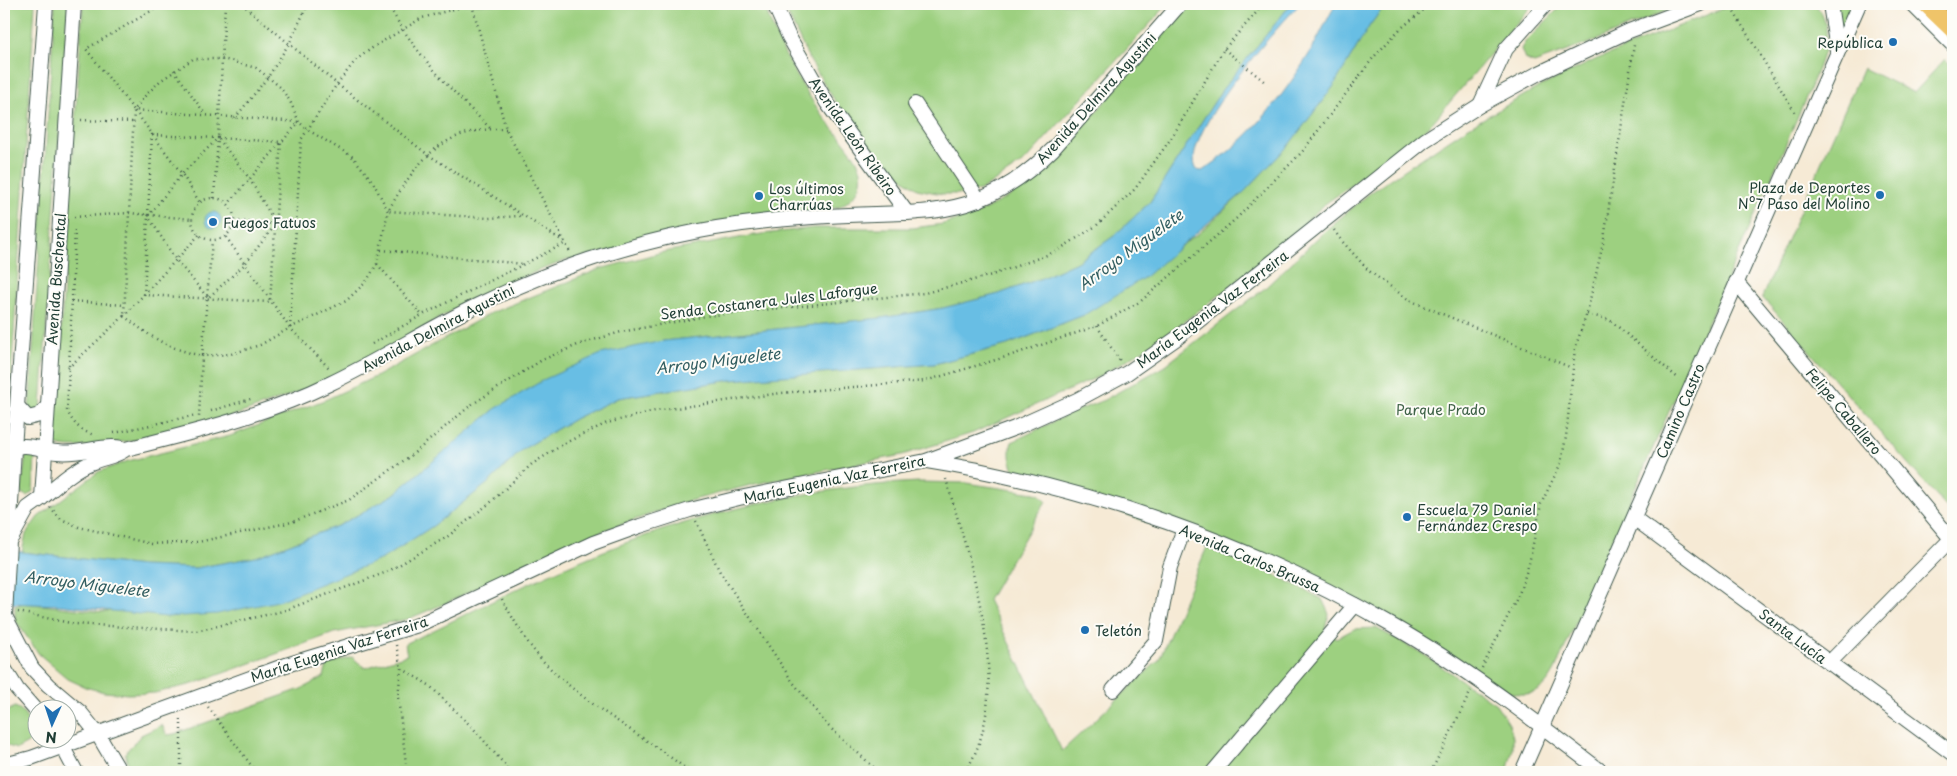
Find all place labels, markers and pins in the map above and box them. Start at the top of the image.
place label: República [1818,32,1883,53]
marker: República [1887,36,1899,48]
place label: Plaza de Deportes Nº7 Paso del Molino [1738,177,1870,214]
place label: Los últimos Charrúas [769,178,844,215]
marker: Plaza de Deportes Nº7 Paso del Molino [1874,189,1886,201]
marker: Los últimos Charrúas [753,190,765,202]
place label: Fuegos Fatuos [223,212,316,233]
marker: Fuegos Fatuos [207,216,219,228]
place label: Escuela 79 Daniel Fernández Crespo [1417,499,1538,536]
marker: Escuela 79 Daniel Fernández Crespo [1401,511,1413,523]
place label: Teletón [1095,620,1142,641]
marker: Teletón [1079,624,1091,636]

